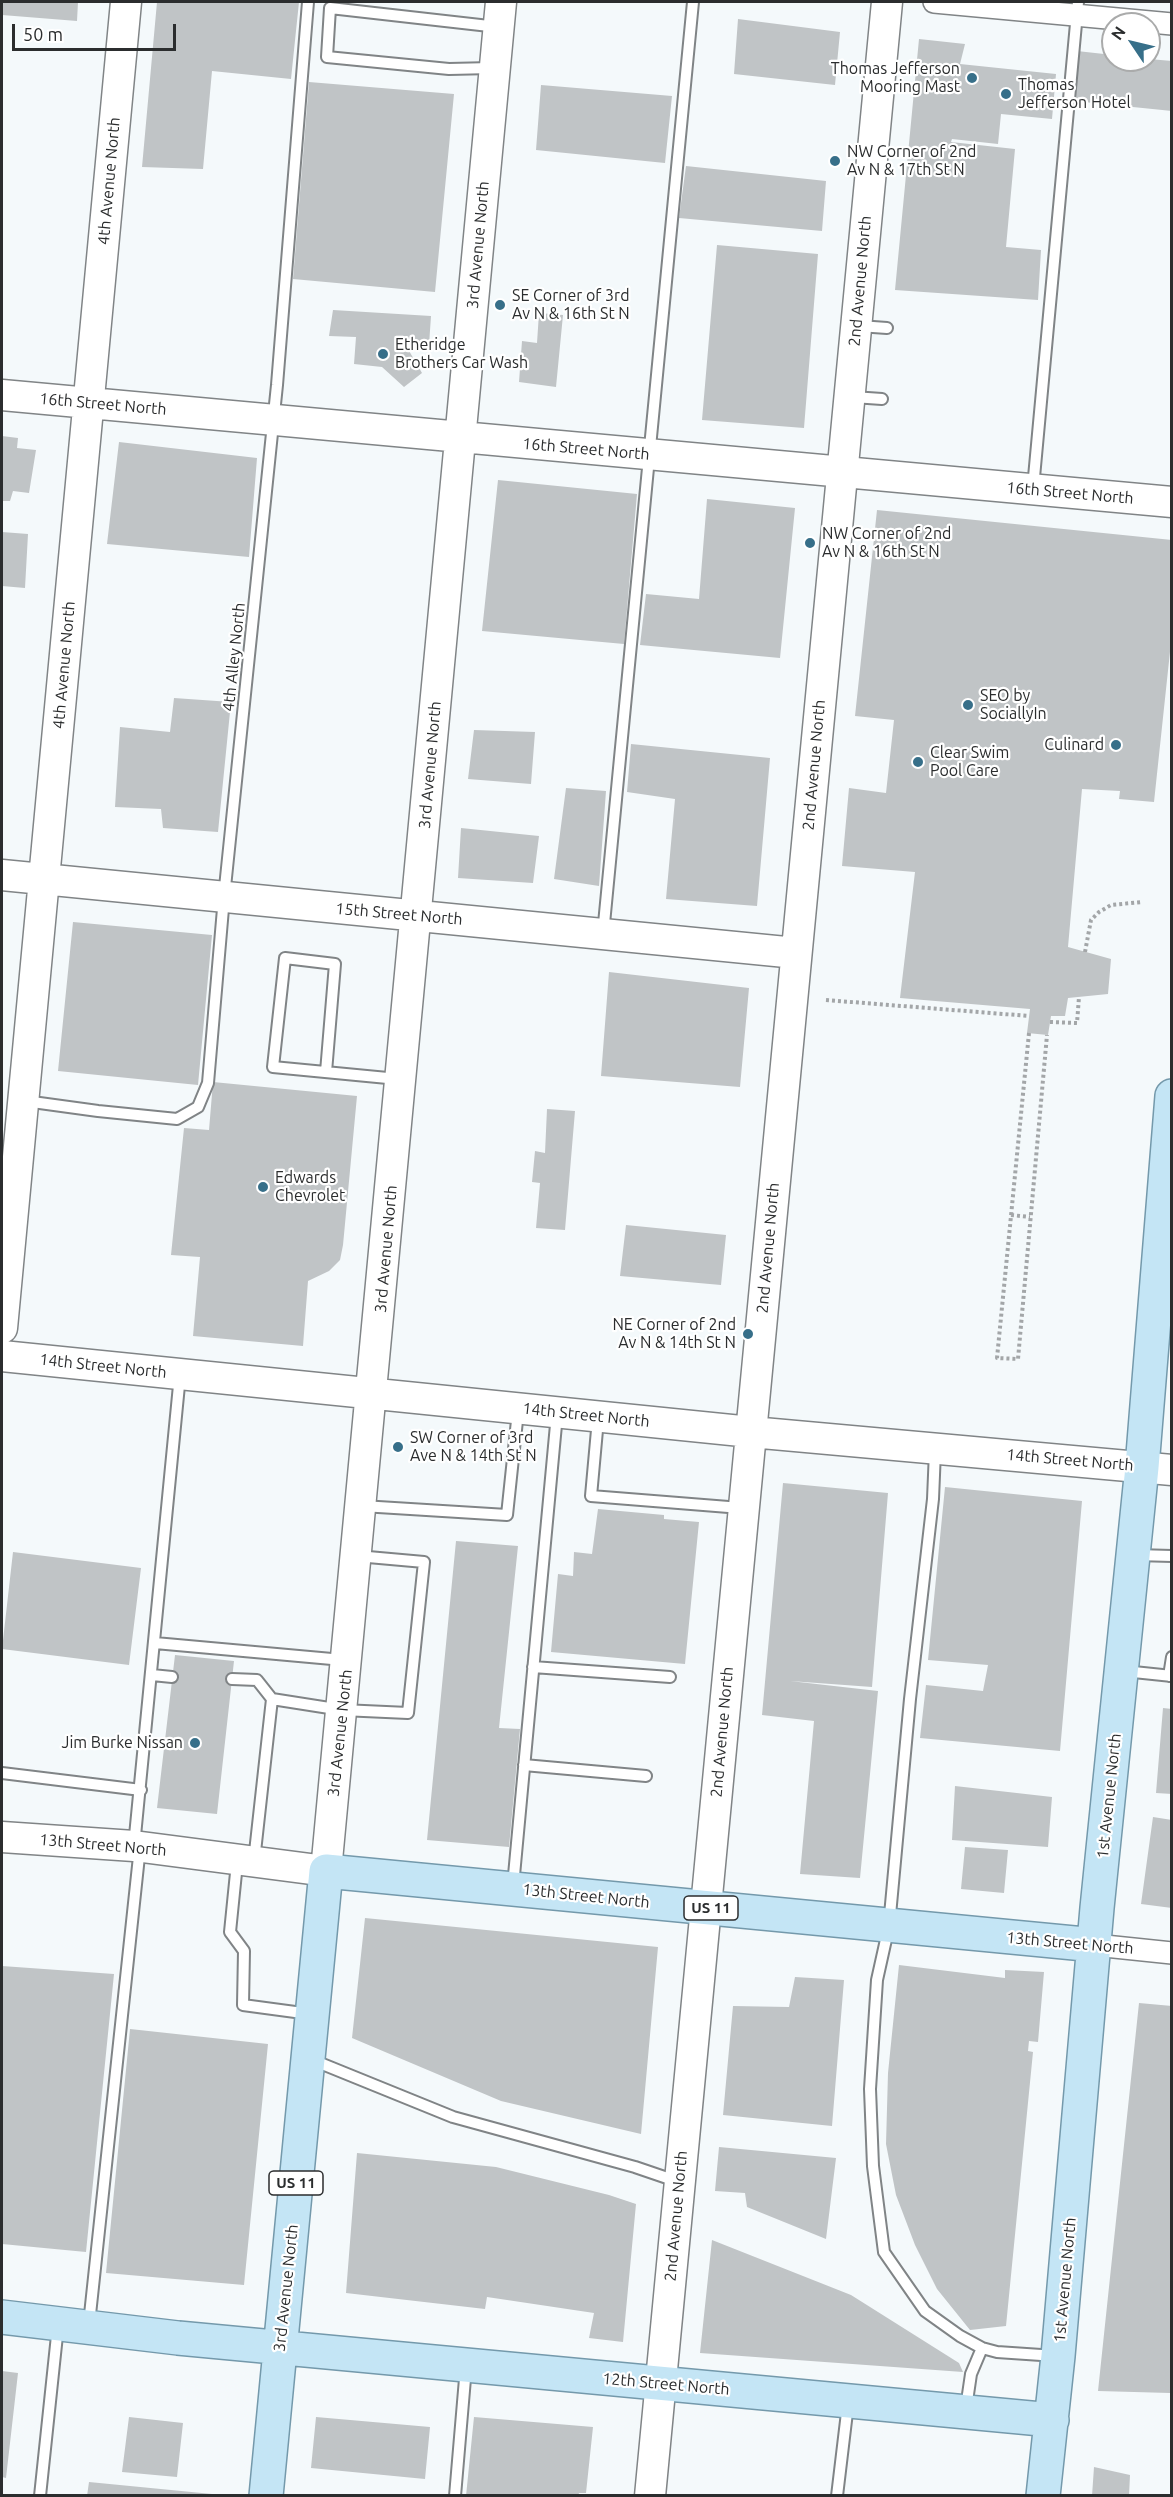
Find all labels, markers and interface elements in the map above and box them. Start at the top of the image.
scale bar [15,12,178,50]
north arrow [1101,12,1161,72]
text: N [1107,23,1129,43]
text: 50 m [23,24,63,44]
place label: Thomas Jefferson Mooring Mast [831,59,960,97]
marker: Thomas Jefferson Mooring Mast [965,71,979,85]
place label: Thomas Jefferson Hotel [1018,75,1131,113]
marker: Thomas Jefferson Hotel [999,87,1013,101]
street label: 4th Avenue North [94,116,124,246]
place label: NW Corner of 2nd Av N & 17th St N [847,142,976,180]
marker: NW Corner of 2nd Av N & 17th St N [828,154,842,168]
street label: 3rd Avenue North [463,180,493,310]
street label: 2nd Avenue North [845,215,875,347]
place label: SE Corner of 3rd Av N & 16th St N [512,286,630,324]
marker: SE Corner of 3rd Av N & 16th St N [493,298,507,312]
place label: Etheridge Brothers Car Wash [395,335,528,373]
marker: Etheridge Brothers Car Wash [376,347,390,361]
street label: 16th Street North [39,389,167,419]
street label: 16th Street North [522,434,650,464]
street label: 16th Street North [1006,478,1134,508]
place label: NW Corner of 2nd Av N & 16th St N [822,524,951,562]
marker: NW Corner of 2nd Av N & 16th St N [803,536,817,550]
street label: 4th Avenue North [49,600,79,730]
street label: 4th Alley North [219,602,249,712]
place label: SEO by SociallyIn [980,686,1047,724]
marker: SEO by SociallyIn [961,698,975,712]
street label: 2nd Avenue North [799,699,829,831]
street label: 3rd Avenue North [415,700,445,830]
place label: Culinard [1044,735,1104,755]
marker: Culinard [1109,738,1123,752]
place label: Clear Swim Pool Care [930,743,1009,781]
marker: Clear Swim Pool Care [911,755,925,769]
street label: 15th Street North [335,899,463,929]
place label: Edwards Chevrolet [275,1168,345,1206]
marker: Edwards Chevrolet [256,1180,270,1194]
street label: 2nd Avenue North [753,1182,783,1314]
street label: 3rd Avenue North [371,1184,401,1314]
place label: NE Corner of 2nd Av N & 14th St N [612,1315,736,1353]
marker: NE Corner of 2nd Av N & 14th St N [741,1327,755,1341]
street label: 14th Street North [38,1350,168,1382]
street label: 14th Street North [521,1399,651,1431]
place label: SW Corner of 3rd Ave N & 14th St N [410,1428,537,1466]
marker: SW Corner of 3rd Ave N & 14th St N [391,1440,405,1454]
street label: 14th Street North [1006,1445,1134,1475]
street label: 2nd Avenue North [707,1666,737,1798]
street label: 3rd Avenue North [324,1668,356,1798]
street label: 1st Avenue North [1093,1732,1125,1860]
place label: Jim Burke Nissan [62,1733,183,1753]
marker: Jim Burke Nissan [188,1736,202,1750]
street label: 13th Street North [39,1830,167,1860]
street label: 13th Street North [521,1880,651,1912]
road number: US 11 [684,1896,738,1920]
street label: 13th Street North [1006,1928,1134,1958]
street label: 2nd Avenue North [661,2150,691,2282]
road number: US 11 [269,2171,323,2195]
street label: 1st Avenue North [1050,2217,1080,2343]
street label: 3rd Avenue North [270,2223,302,2353]
street label: 12th Street North [602,2369,730,2399]

